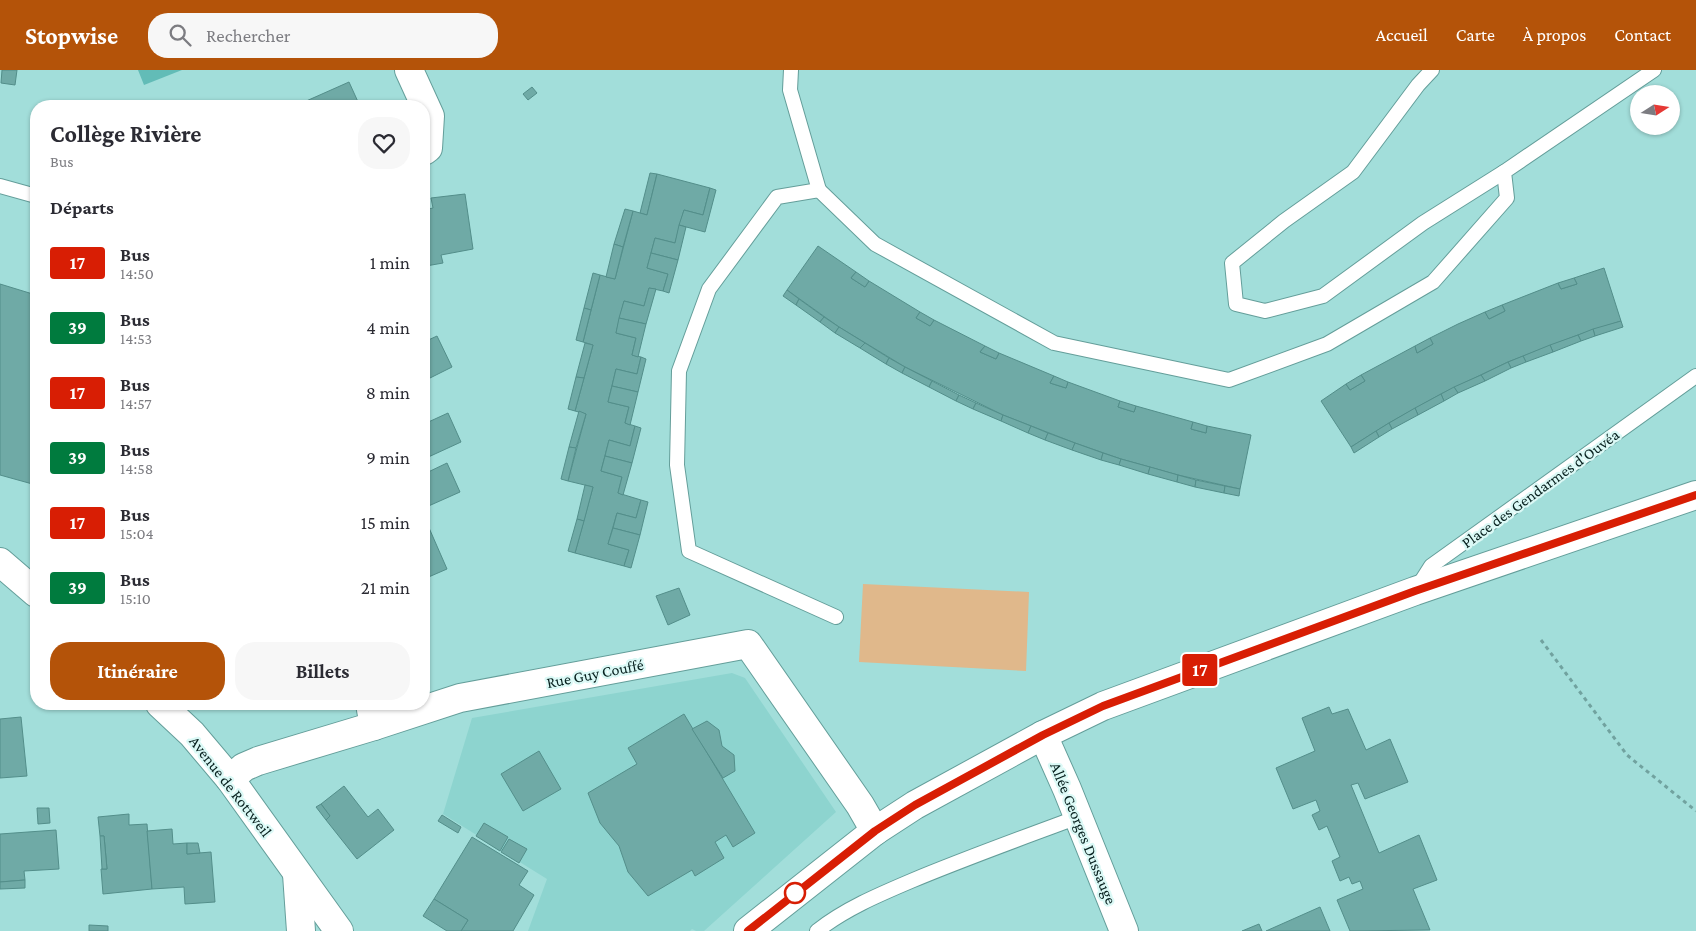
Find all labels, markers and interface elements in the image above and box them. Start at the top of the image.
search box [148,13,498,58]
icon: search [166,21,194,49]
text: Stopwise [25,22,118,49]
text: Rechercher [206,25,291,46]
text: Accueil [1376,25,1428,45]
text: Carte [1456,25,1495,45]
text: À propos [1523,25,1586,45]
text: Contact [1614,25,1671,45]
north arrow [1630,85,1680,135]
map controls [1630,85,1680,135]
button: heart [358,117,410,169]
text: Collège Rivière [50,120,202,147]
text: Bus [50,153,74,170]
text: Départs [50,197,114,218]
text: Bus [120,244,150,265]
text: 1 min [370,252,410,273]
text: 17 [70,253,85,273]
text: 14:50 [120,265,154,282]
text: Bus [120,309,150,330]
text: 4 min [366,317,410,338]
text: 39 [68,318,87,338]
text: 14:53 [120,330,152,347]
text: Bus [120,374,150,395]
text: 8 min [366,382,410,403]
text: 17 [70,383,85,403]
text: 14:57 [120,395,152,412]
street label: Place des Gendarmes d'Ouvéa [1458,425,1623,551]
text: Bus [120,439,150,460]
text: 9 min [366,447,410,468]
text: 39 [68,448,87,468]
text: 14:58 [120,460,153,477]
text: Bus [120,504,150,525]
text: 15 min [361,512,410,533]
text: 17 [70,513,85,533]
text: 15:04 [120,525,154,542]
text: Bus [120,569,150,590]
text: 21 min [361,577,410,598]
text: 39 [68,578,87,598]
text: 15:10 [120,590,151,607]
button: Itinéraire [50,642,225,700]
button: Billets [235,642,410,700]
line badge: 17 [1178,654,1222,686]
street label: Rue Guy Couffé [545,656,645,692]
text: 17 [1192,660,1208,680]
street label: Avenue de Rottweil [186,733,275,840]
street label: Allée Georges Dussauge [1046,760,1120,907]
unlabelled marker [784,882,806,904]

